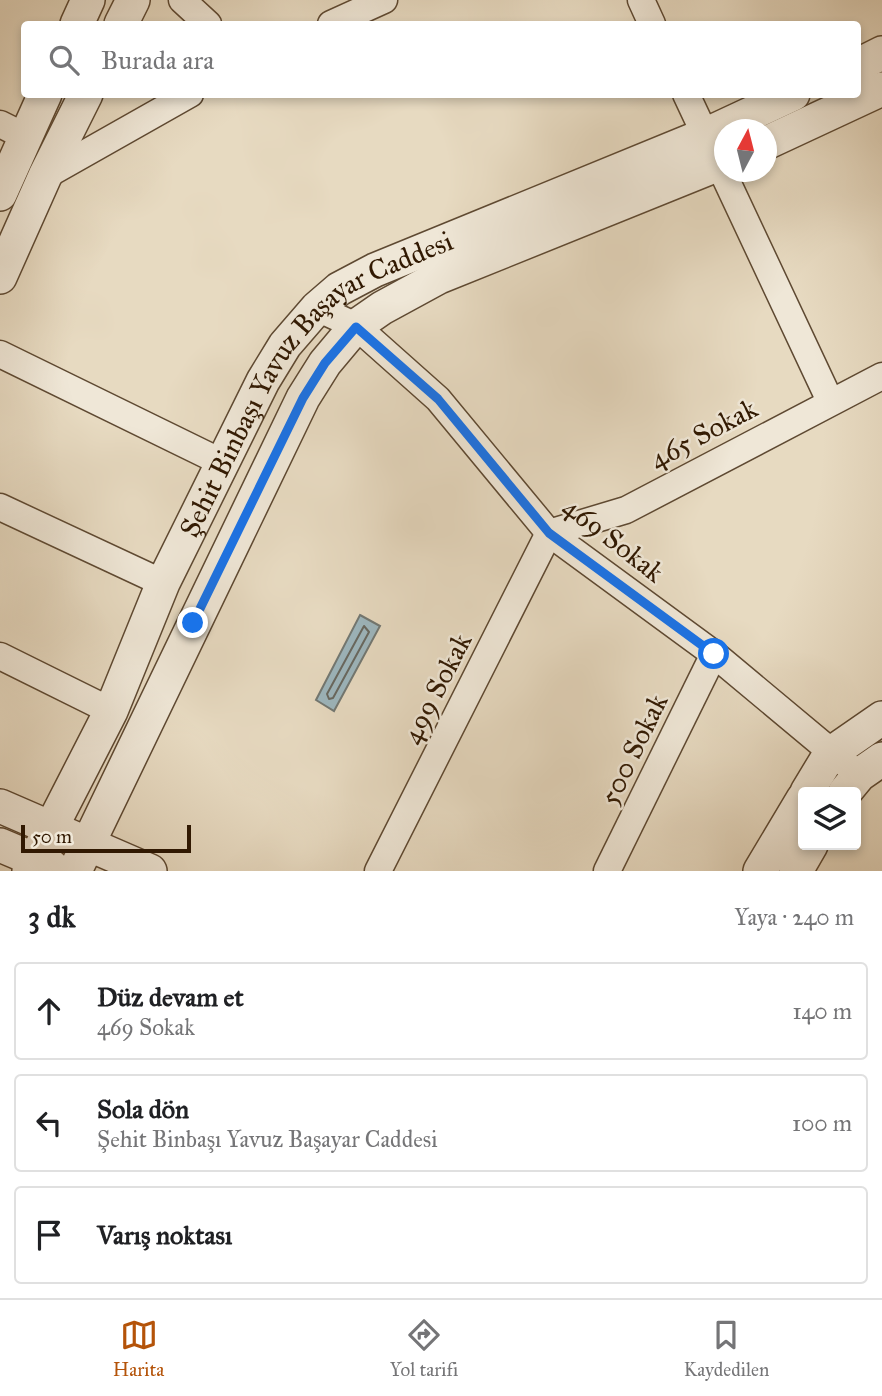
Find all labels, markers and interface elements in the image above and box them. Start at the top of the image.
search box [21,21,861,98]
icon: search [45,41,83,79]
text: Burada ara [101,44,214,76]
north arrow [714,119,777,182]
street label: Şehit Binbaşı Yavuz Başayar Caddesi [172,223,458,543]
street label: 465 Sokak [643,391,763,476]
street label: 469 Sokak [556,489,671,590]
route end [177,607,208,638]
street label: 499 Sokak [394,627,479,750]
route start [698,638,729,669]
street label: 500 Sokak [591,688,675,811]
map controls [798,787,861,850]
button: layers [798,787,861,850]
scale bar [21,822,191,854]
text: 50 m [32,825,72,848]
text: 3 dk [28,899,75,935]
text: Yaya · 240 m [734,903,854,931]
text: Düz devam et [97,981,244,1013]
icon: ahead [30,992,68,1030]
text: 140 m [792,997,852,1025]
text: 469 Sokak [97,1013,195,1041]
text: Sola dön [97,1093,189,1125]
icon: left [30,1104,68,1142]
text: 100 m [792,1109,852,1137]
text: Şehit Binbaşı Yavuz Başayar Caddesi [97,1125,438,1153]
icon: arrive [30,1216,68,1254]
text: Varış noktası [97,1219,232,1251]
tab: Harita [113,1316,164,1381]
tab: Yol tarifi [390,1316,458,1381]
tab: Kaydedilen [684,1316,769,1381]

